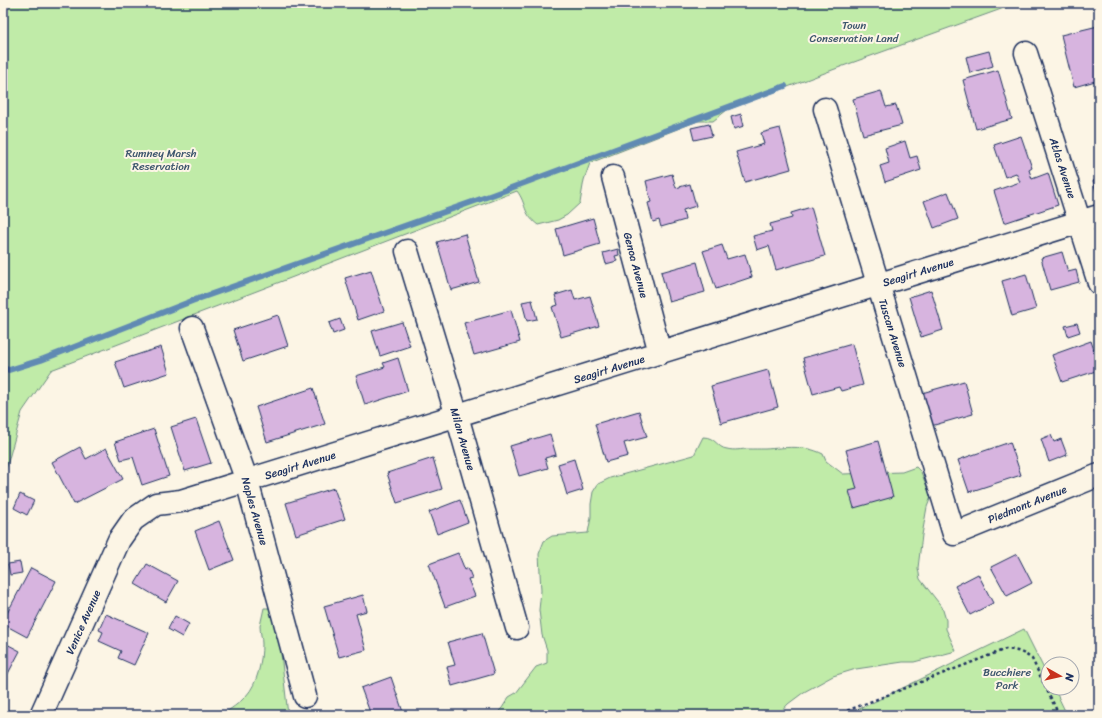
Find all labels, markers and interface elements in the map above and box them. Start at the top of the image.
park label: Town Conservation Land [810,16,900,48]
street label: Atlas Avenue [1043,134,1081,202]
park label: Rumney Marsh Reservation [126,144,197,176]
street label: Genoa Avenue [618,230,654,301]
street label: Seagirt Avenue [880,252,957,292]
street label: Tuscan Avenue [873,296,912,370]
street label: Seagirt Avenue [571,349,648,389]
street label: Milan Avenue [444,405,481,473]
street label: Seagirt Avenue [262,445,339,485]
street label: Naples Avenue [236,475,273,548]
street label: Piedmont Avenue [985,480,1070,529]
street label: Venice Avenue [61,586,106,658]
north arrow [1040,656,1080,696]
park label: Bucchiere Park [983,663,1031,695]
text: N [1059,671,1079,683]

